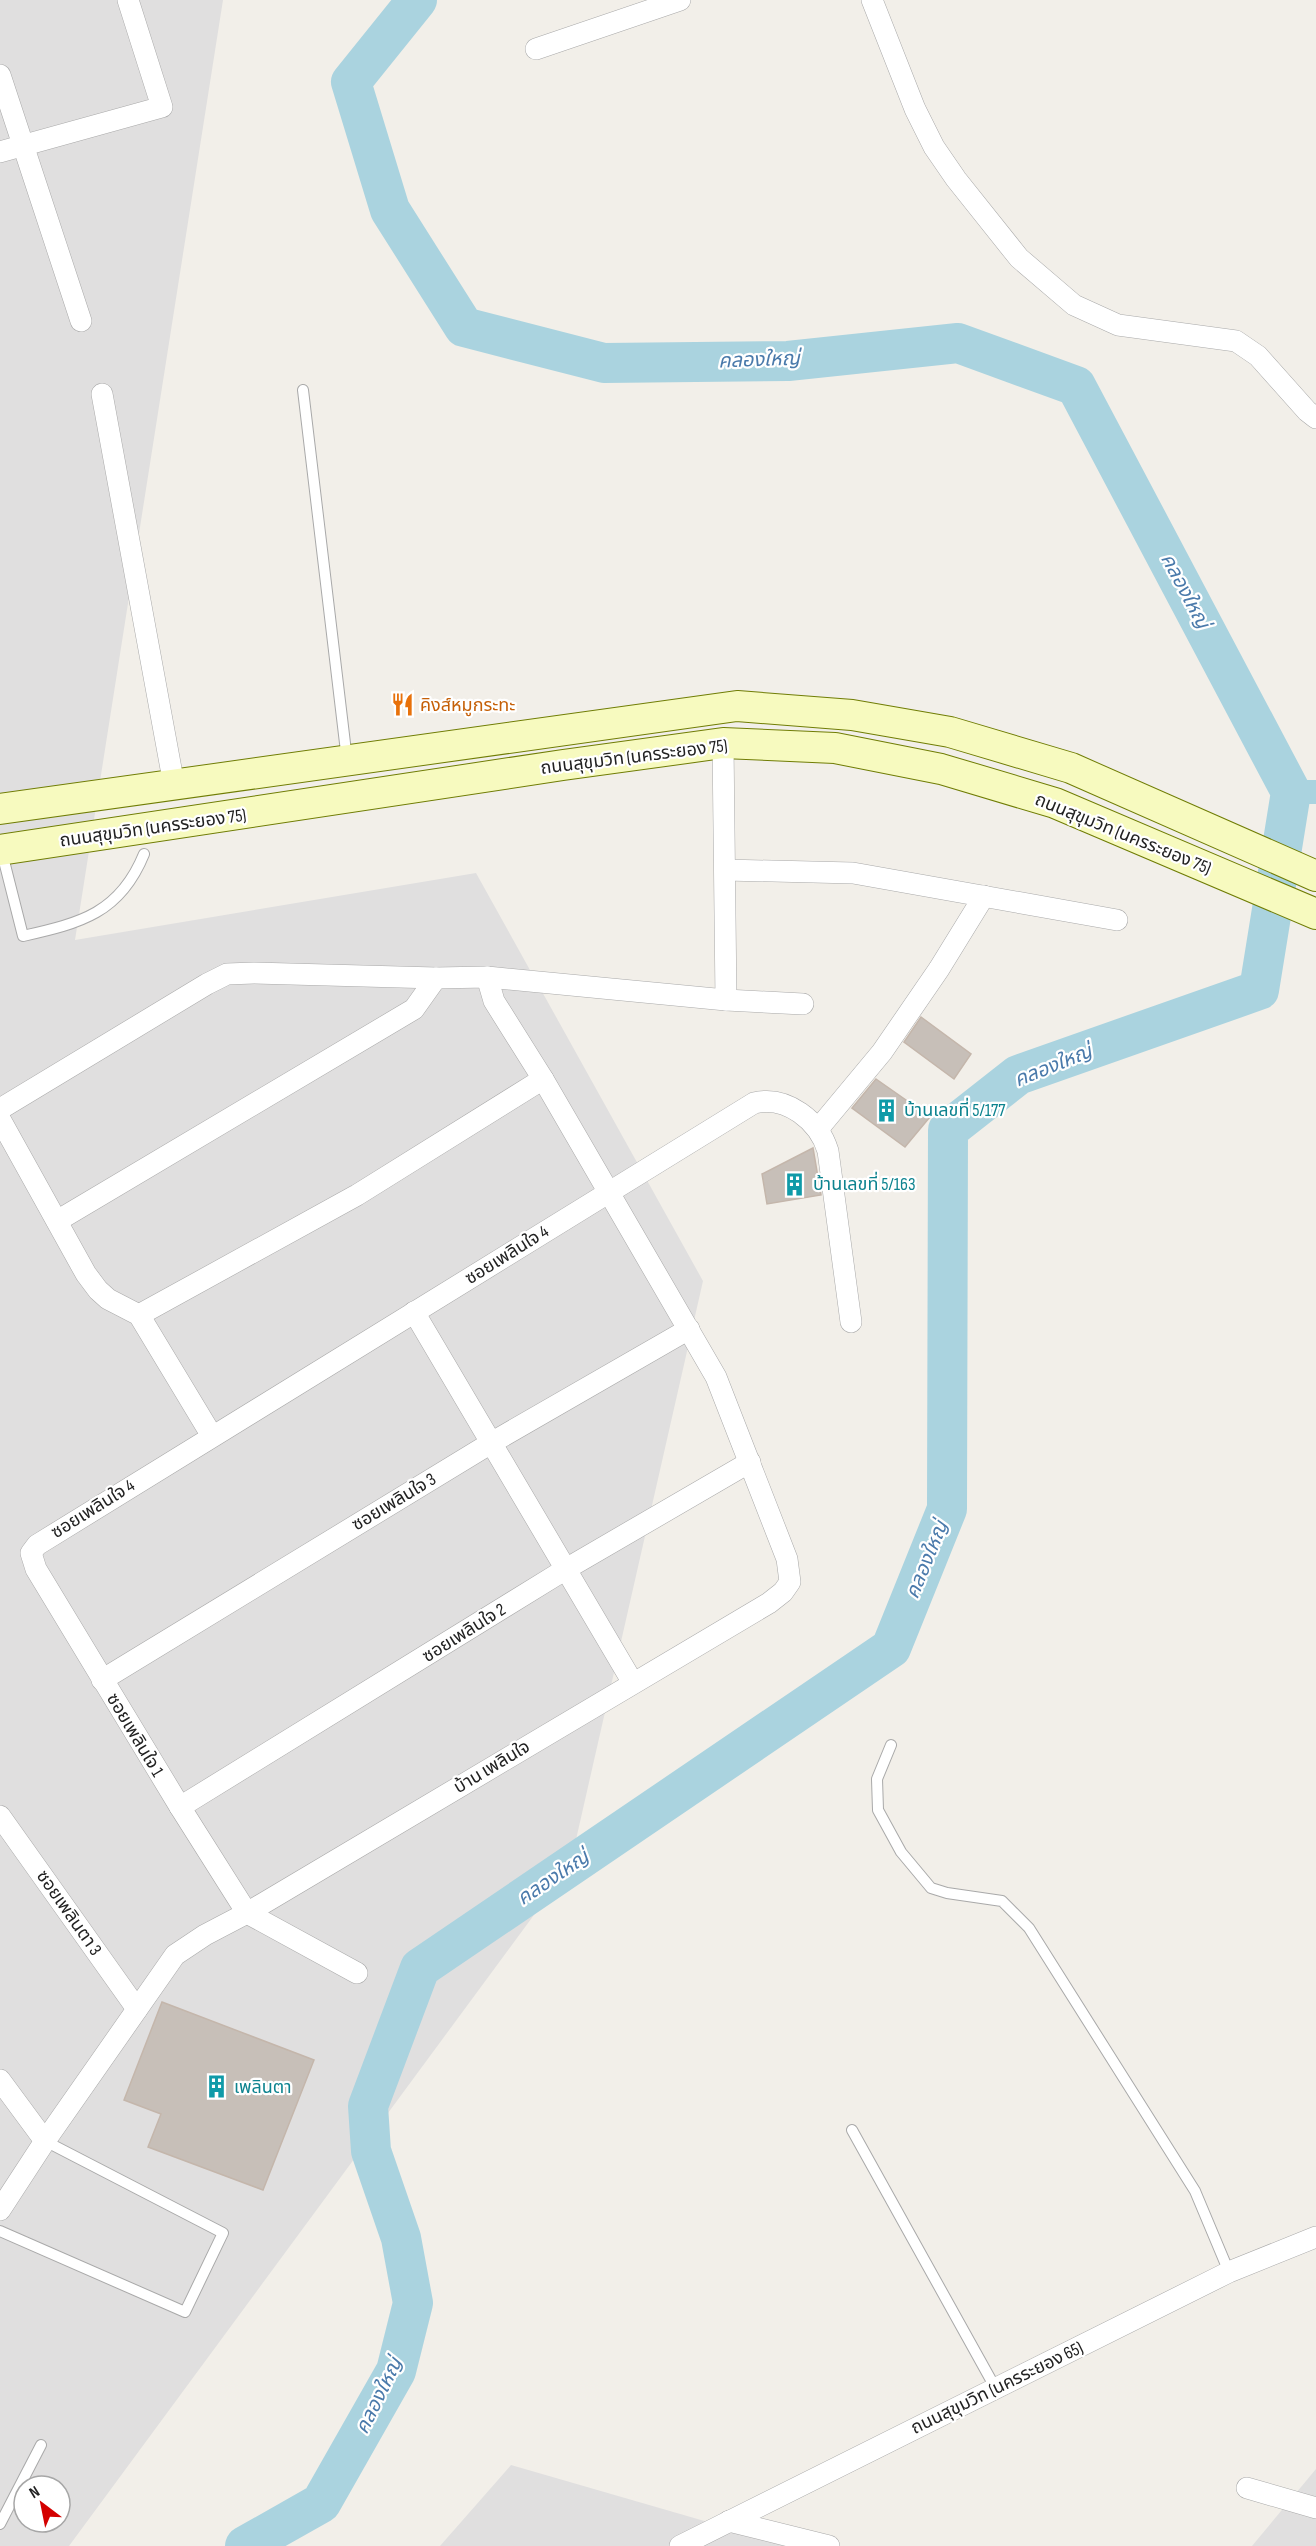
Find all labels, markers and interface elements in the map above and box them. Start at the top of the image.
water label: คลองใหญ่ [718,346,803,373]
water label: คลองใหญ่ [1155,549,1216,635]
restaurant icon: คิงส์หมูกระทะ [389,692,415,718]
place label: คิงส์หมูกระทะ [420,695,515,717]
street label: ถนนสุขุมวิท (นครระยอง 75) [539,735,729,779]
street label: ถนนสุขุมวิท (นครระยอง 75) [1032,789,1214,879]
street label: ถนนสุขุมวิท (นครระยอง 75) [58,805,248,851]
water label: คลองใหญ่ [1011,1038,1098,1092]
building icon: บ้านเลขที่ 5/177 [873,1097,899,1123]
place label: บ้านเลขที่ 5/177 [904,1097,1006,1121]
building icon: บ้านเลขที่ 5/163 [782,1171,808,1197]
place label: บ้านเลขที่ 5/163 [813,1171,915,1195]
street label: ซอยเพลินใจ 4 [461,1221,553,1289]
street label: ซอยเพลินใจ 3 [348,1469,440,1535]
street label: ซอยเพลินใจ 4 [47,1475,139,1543]
water label: คลองใหญ่ [901,1515,955,1602]
street label: ซอยเพลินใจ 2 [418,1599,510,1667]
street label: ซอยเพลินใจ 1 [102,1690,168,1781]
street label: บ้าน เพลินใจ [450,1736,534,1798]
water label: คลองใหญ่ [512,1844,596,1911]
street label: ซอยเพลินตา 3 [32,1866,106,1960]
building icon: เพลินตา [203,2074,229,2100]
place label: เพลินตา [234,2077,292,2098]
street label: ถนนสุขุมวิท (นครระยอง 65) [907,2337,1087,2439]
water label: คลองใหญ่ [350,2351,409,2438]
north arrow [12,2474,72,2534]
text: N [26,2482,44,2503]

